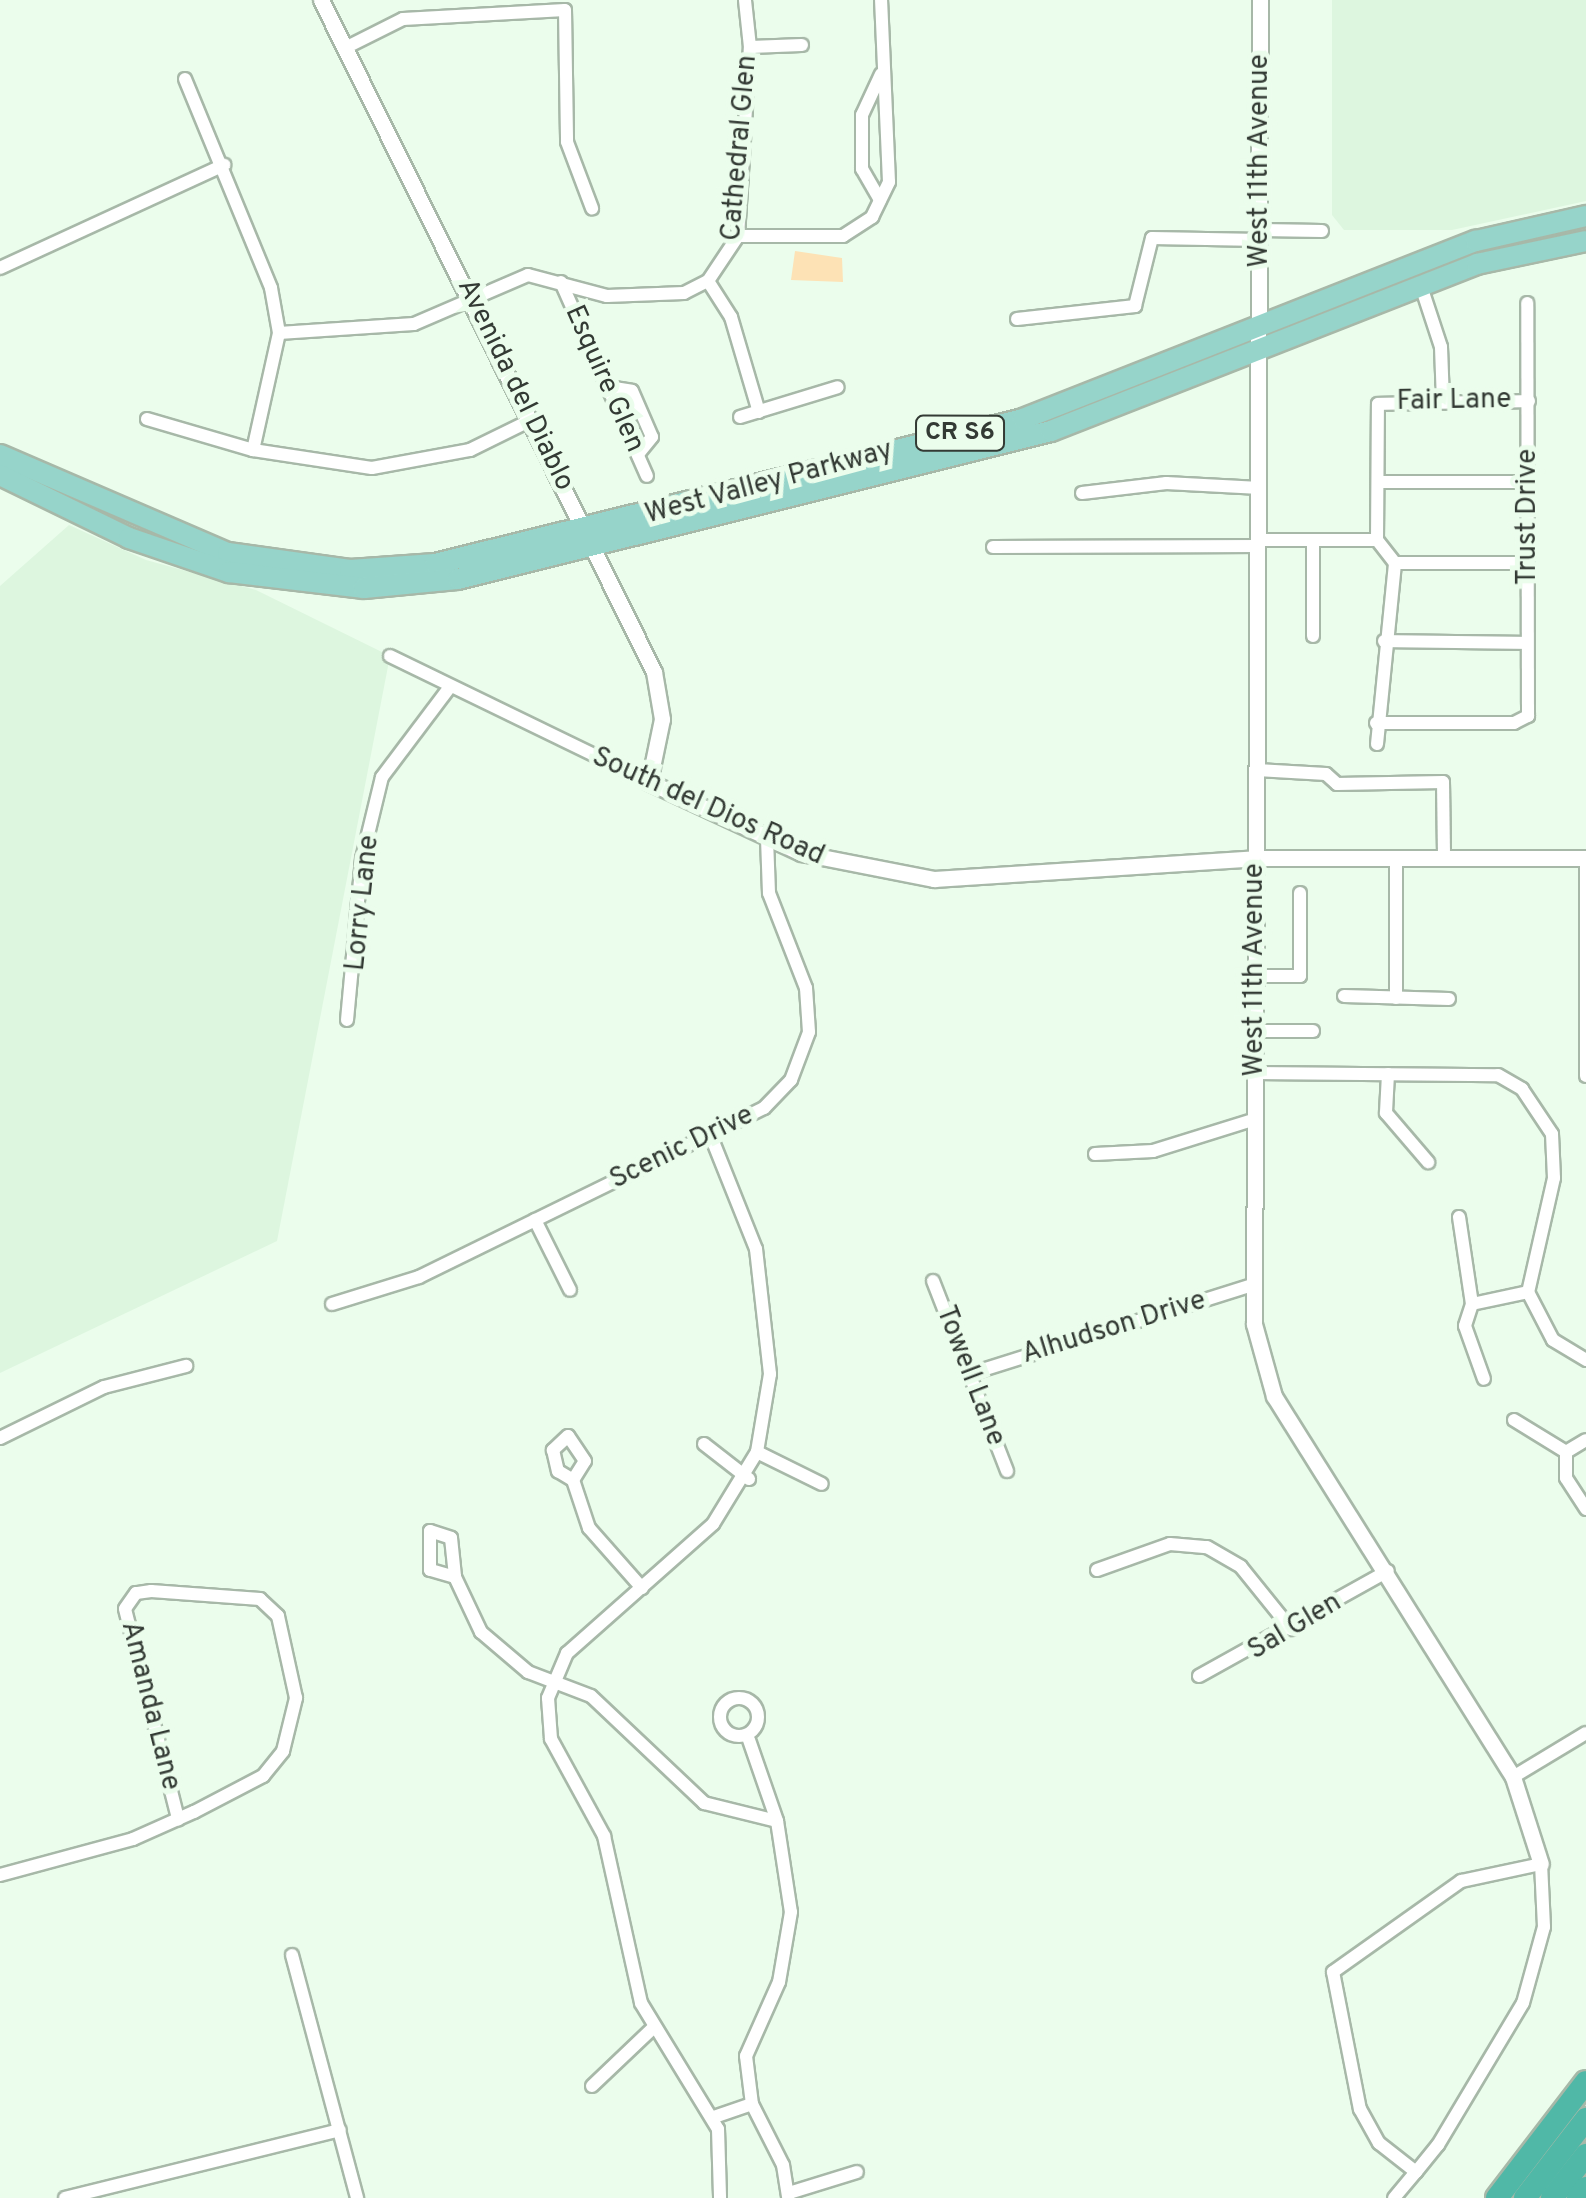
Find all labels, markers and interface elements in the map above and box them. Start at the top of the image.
street label: Cathedral Glen [715,54,765,242]
street label: West 11th Avenue [1243,54,1277,268]
street label: Avenida del Diablo [449,274,581,496]
street label: Esquire Glen [557,300,651,458]
street label: Fair Lane [1396,383,1512,419]
road number: CR S6 [915,413,1005,453]
street label: West Valley Parkway [641,434,897,532]
street label: Trust Drive [1511,449,1545,585]
street label: South del Dios Road [587,741,829,873]
street label: Lorry Lane [339,833,387,973]
street label: West 11th Avenue [1238,863,1272,1077]
street label: Scenic Drive [605,1099,759,1197]
street label: Alhudson Drive [1018,1284,1210,1372]
street label: Towell Lane [928,1301,1012,1451]
street label: Sal Glen [1242,1586,1348,1668]
street label: Amanda Lane [113,1618,187,1794]

